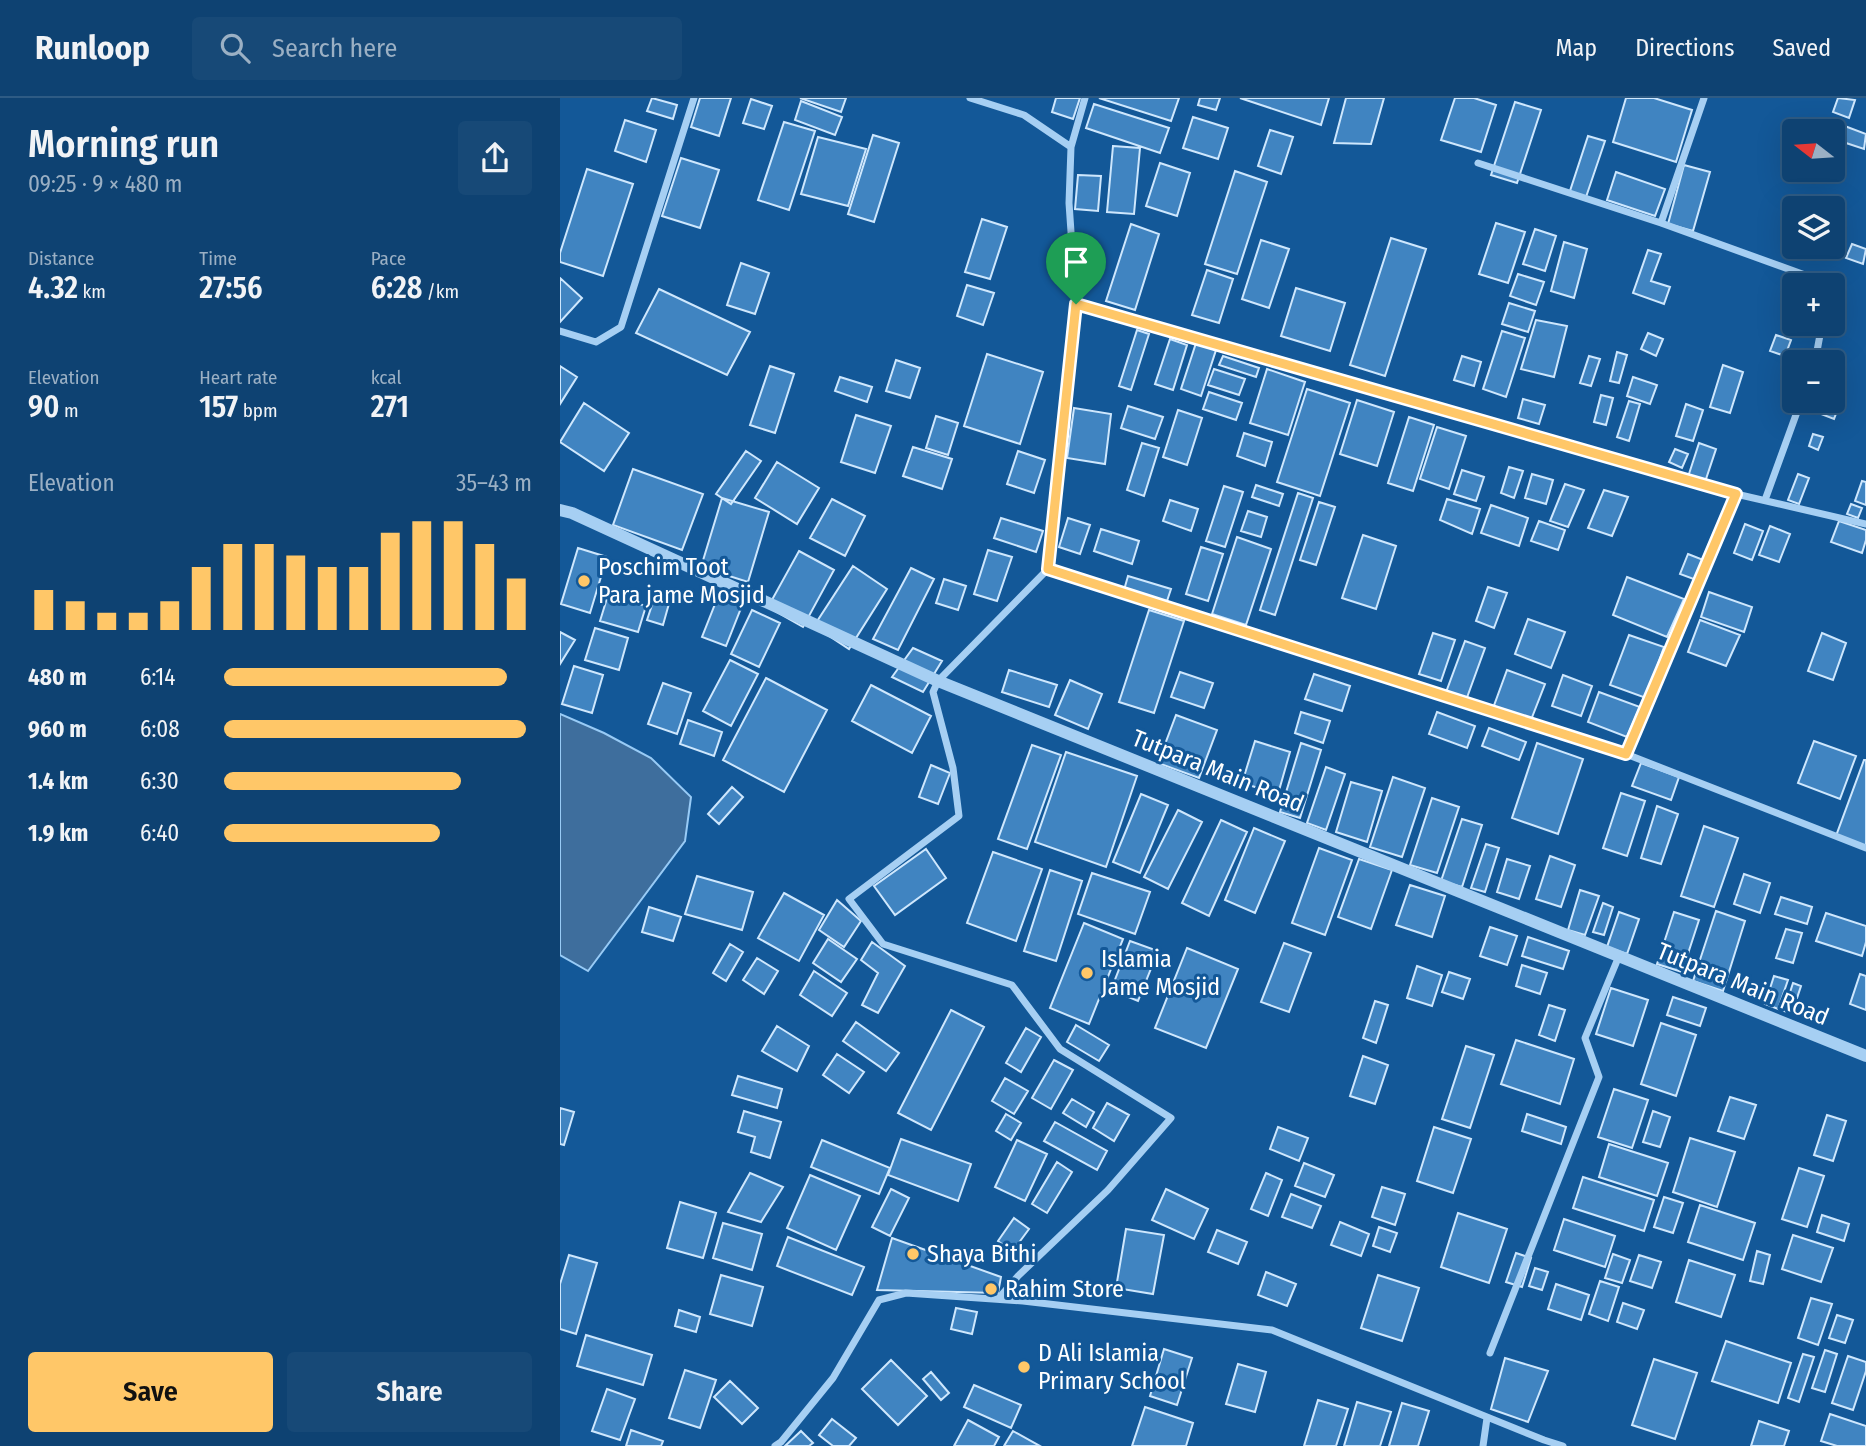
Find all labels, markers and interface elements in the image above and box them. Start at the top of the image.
search box [192,17,682,80]
text: Runloop [35,28,150,68]
icon: search [216,29,254,67]
text: Search here [272,33,397,64]
text: Map [1556,34,1597,62]
text: Directions [1635,34,1734,62]
text: Saved [1772,34,1831,62]
north arrow [1782,119,1844,182]
map controls [1782,119,1845,413]
text: Morning run [28,121,219,167]
button: share [458,121,532,195]
text: 09:25 · 9 × 480 m [28,170,182,198]
button: layers [1782,196,1845,259]
pin [1046,232,1106,304]
icon: arrive [1057,243,1095,281]
text: Distance [28,247,95,270]
text: Time [199,247,237,270]
text: Pace [371,247,406,270]
text: 4.32 [28,270,78,306]
text: 27:56 [199,270,263,306]
text: 6:28 [371,270,422,306]
button: + [1782,273,1845,336]
text: km [78,280,106,303]
text: /km [422,280,459,303]
button: − [1782,350,1845,413]
text: Elevation [28,366,100,389]
text: Heart rate [199,366,277,389]
text: kcal [371,366,401,389]
text: 90 [28,389,59,425]
text: 157 [199,389,238,425]
text: 271 [371,389,409,425]
text: m [59,399,79,422]
text: bpm [238,399,278,422]
text: Elevation [28,469,115,497]
text: 35–43 m [456,469,532,497]
place label: Poschim Toot Para jame Mosjid [598,553,765,609]
marker: Poschim Toot Para jame Mosjid [576,573,592,589]
text: 480 m [28,663,87,691]
text: 6:14 [140,663,175,691]
text: 960 m [28,715,87,743]
text: 6:08 [140,715,180,743]
street label: Tutpara Main Road [1128,724,1308,818]
text: 1.4 km [28,767,88,795]
text: 6:30 [140,767,179,795]
text: 1.9 km [28,819,88,847]
text: 6:40 [140,819,179,847]
street label: Tutpara Main Road [1653,937,1833,1031]
place label: Islamia Jame Mosjid [1101,945,1220,1001]
marker: Islamia Jame Mosjid [1079,965,1095,981]
place label: Shaya Bithi [927,1240,1036,1268]
marker: Shaya Bithi [905,1246,921,1262]
place label: Rahim Store [1005,1275,1124,1303]
marker: Rahim Store [983,1281,999,1297]
place label: D Ali Islamia Primary School [1038,1339,1186,1395]
button: Save [28,1352,273,1432]
button: Share [287,1352,532,1432]
marker: D Ali Islamia Primary School [1016,1359,1032,1375]

